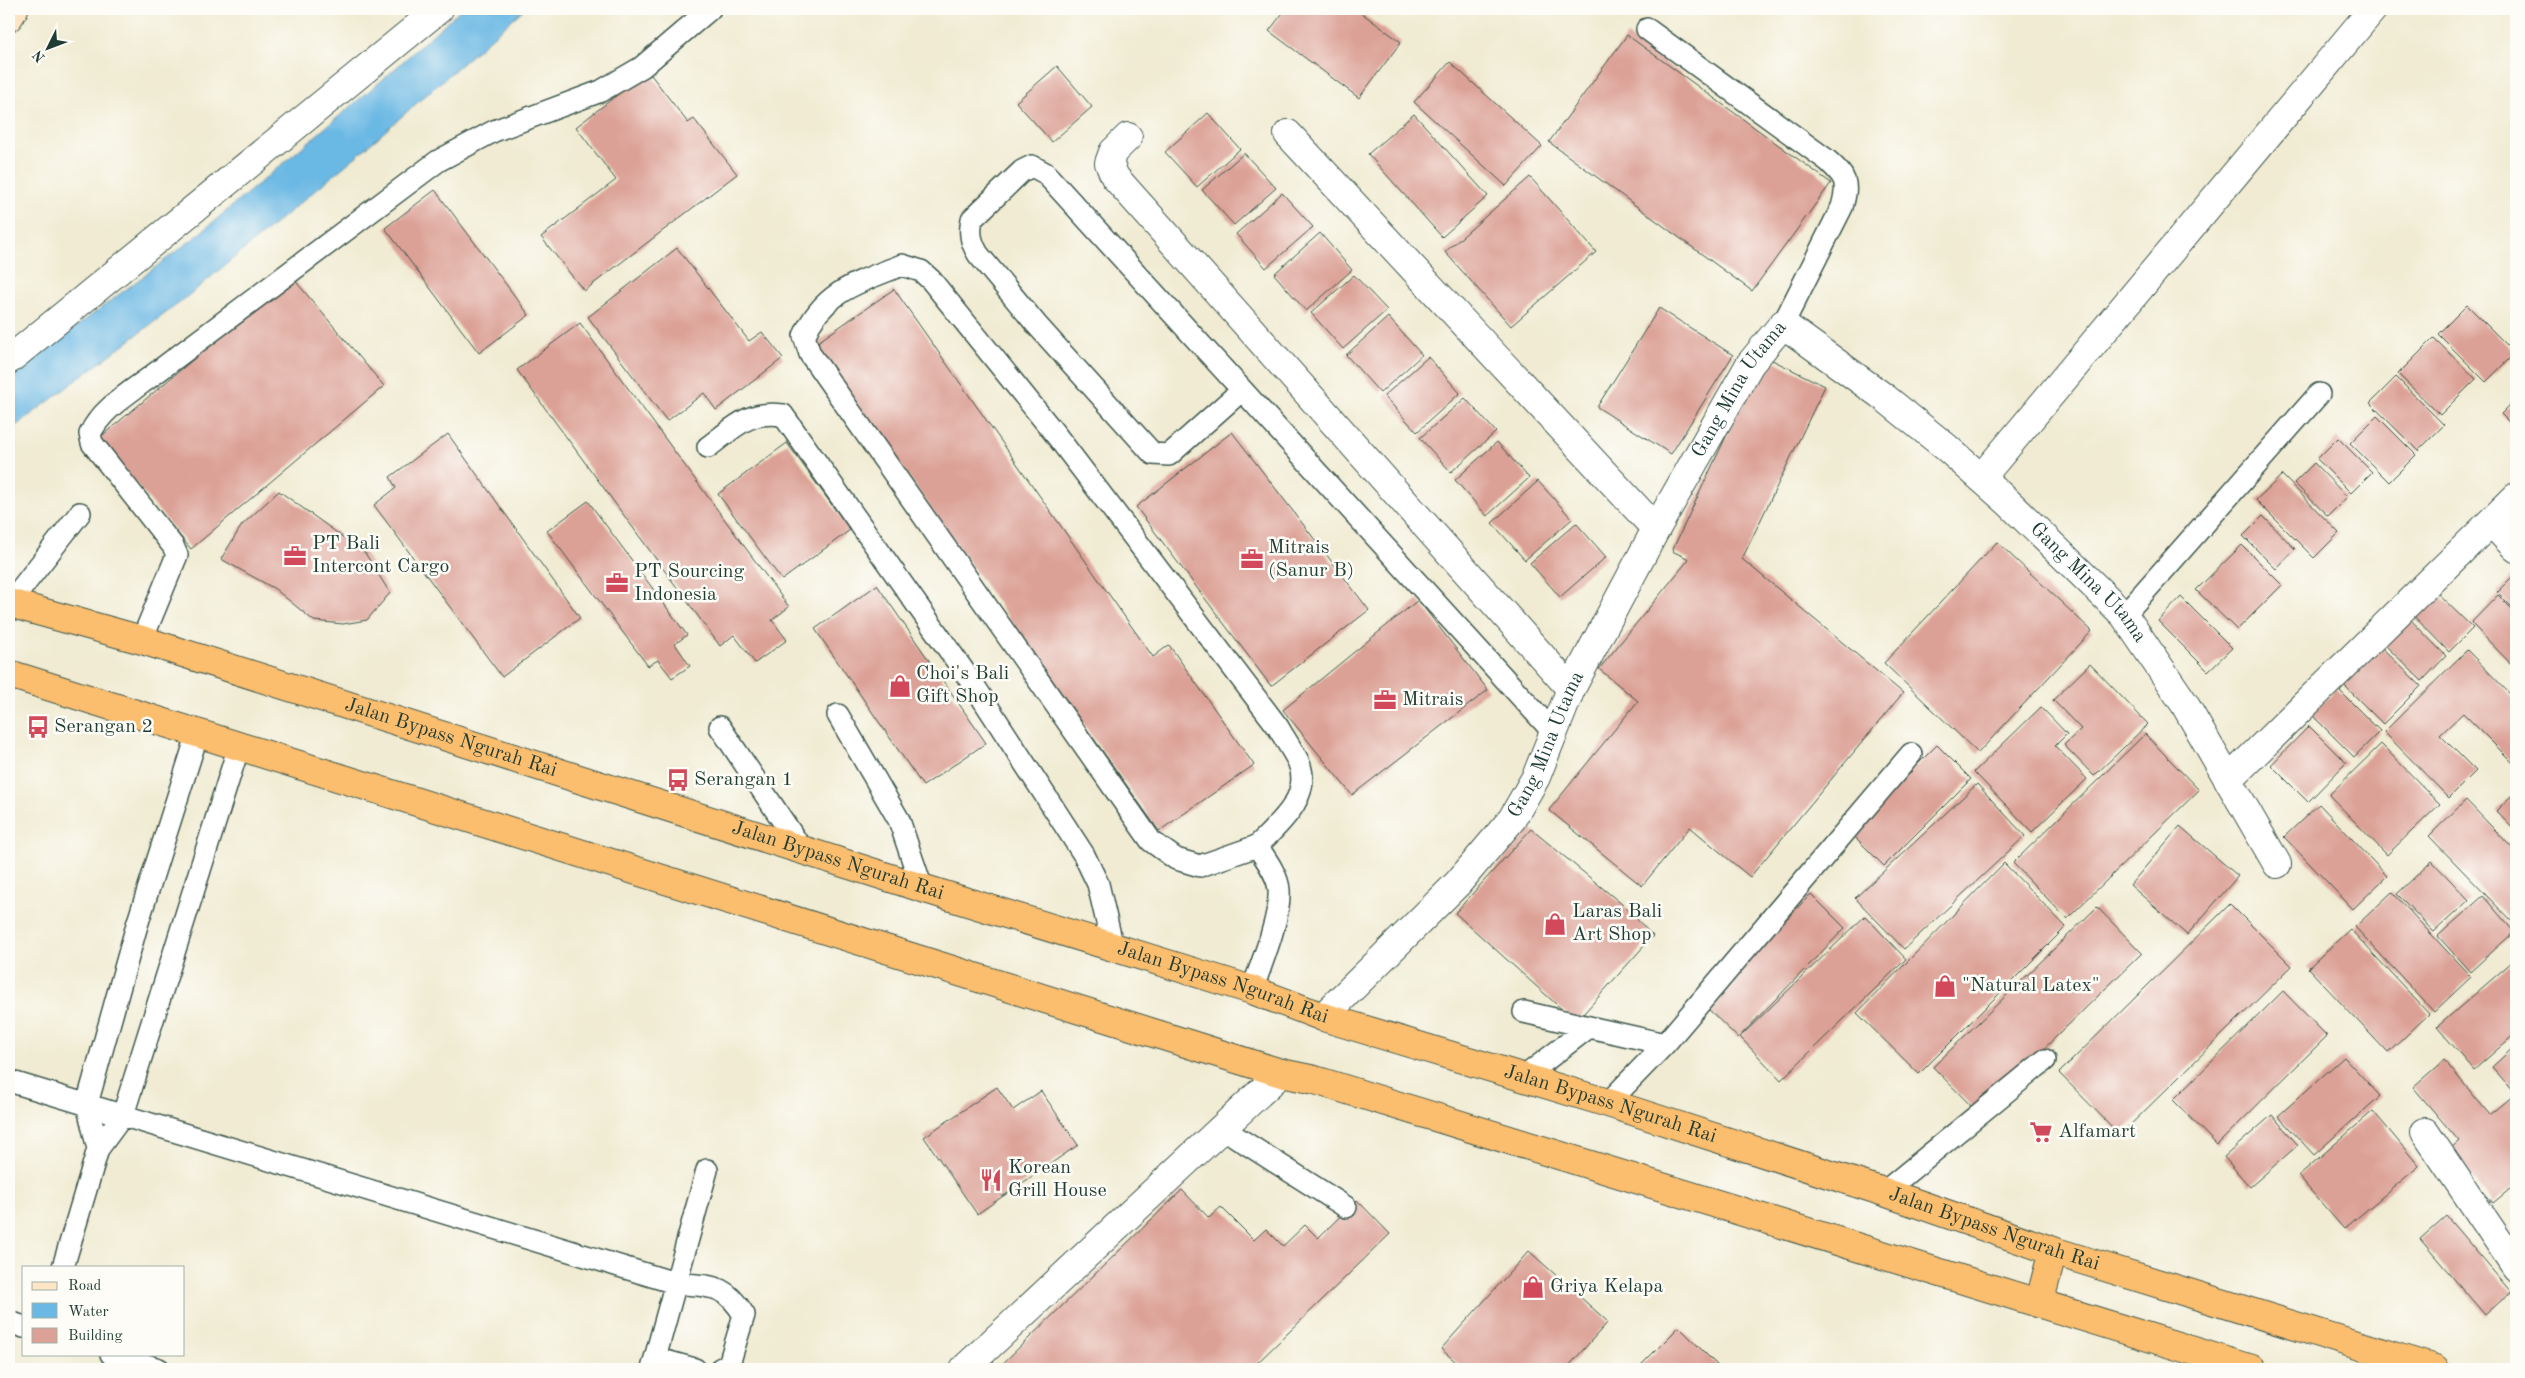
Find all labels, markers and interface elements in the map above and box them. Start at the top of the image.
north arrow [22,22,72,72]
text: N [30,47,48,65]
street label: Gang Mina Utama [1689,317,1791,461]
street label: Gang Mina Utama [2026,519,2150,646]
place label: PT Bali Intercont Cargo [312,534,449,577]
place label: Mitrais (Sanur B) [1268,538,1354,581]
office icon: PT Bali Intercont Cargo [282,543,308,569]
office icon: Mitrais (Sanur B) [1239,546,1265,572]
place label: PT Sourcing Indonesia [634,562,745,605]
office icon: PT Sourcing Indonesia [604,570,630,596]
place label: Choi's Bali Gift Shop [916,664,1009,707]
street label: Gang Mina Utama [1505,668,1588,821]
shop icon: Choi's Bali Gift Shop [887,673,913,699]
office icon: Mitrais [1372,687,1398,713]
place label: Mitrais [1402,690,1463,710]
street label: Jalan Bypass Ngurah Rai [342,695,559,781]
bus stop icon: Serangan 2 [25,714,51,740]
place label: Serangan 2 [54,717,153,737]
bus stop icon: Serangan 1 [665,767,691,793]
place label: Serangan 1 [694,770,793,790]
street label: Jalan Bypass Ngurah Rai [729,818,946,904]
place label: Laras Bali Art Shop [1572,902,1662,945]
shop icon: Laras Bali Art Shop [1542,911,1568,937]
street label: Jalan Bypass Ngurah Rai [1115,939,1330,1028]
shop icon: "Natural Latex" [1932,973,1958,999]
place label: "Natural Latex" [1962,976,2100,996]
street label: Jalan Bypass Ngurah Rai [1502,1062,1719,1147]
supermarket icon: Alfamart [2028,1119,2054,1145]
place label: Alfamart [2058,1122,2136,1142]
place label: Korean Grill House [1008,1158,1107,1201]
restaurant icon: Korean Grill House [978,1167,1004,1193]
street label: Jalan Bypass Ngurah Rai [1886,1184,2102,1275]
legend [22,1266,185,1356]
shop icon: Griya Kelapa [1520,1274,1546,1300]
place label: Griya Kelapa [1550,1277,1663,1297]
text: Road [68,1279,102,1294]
text: Water [68,1305,109,1320]
text: Building [68,1329,123,1344]

